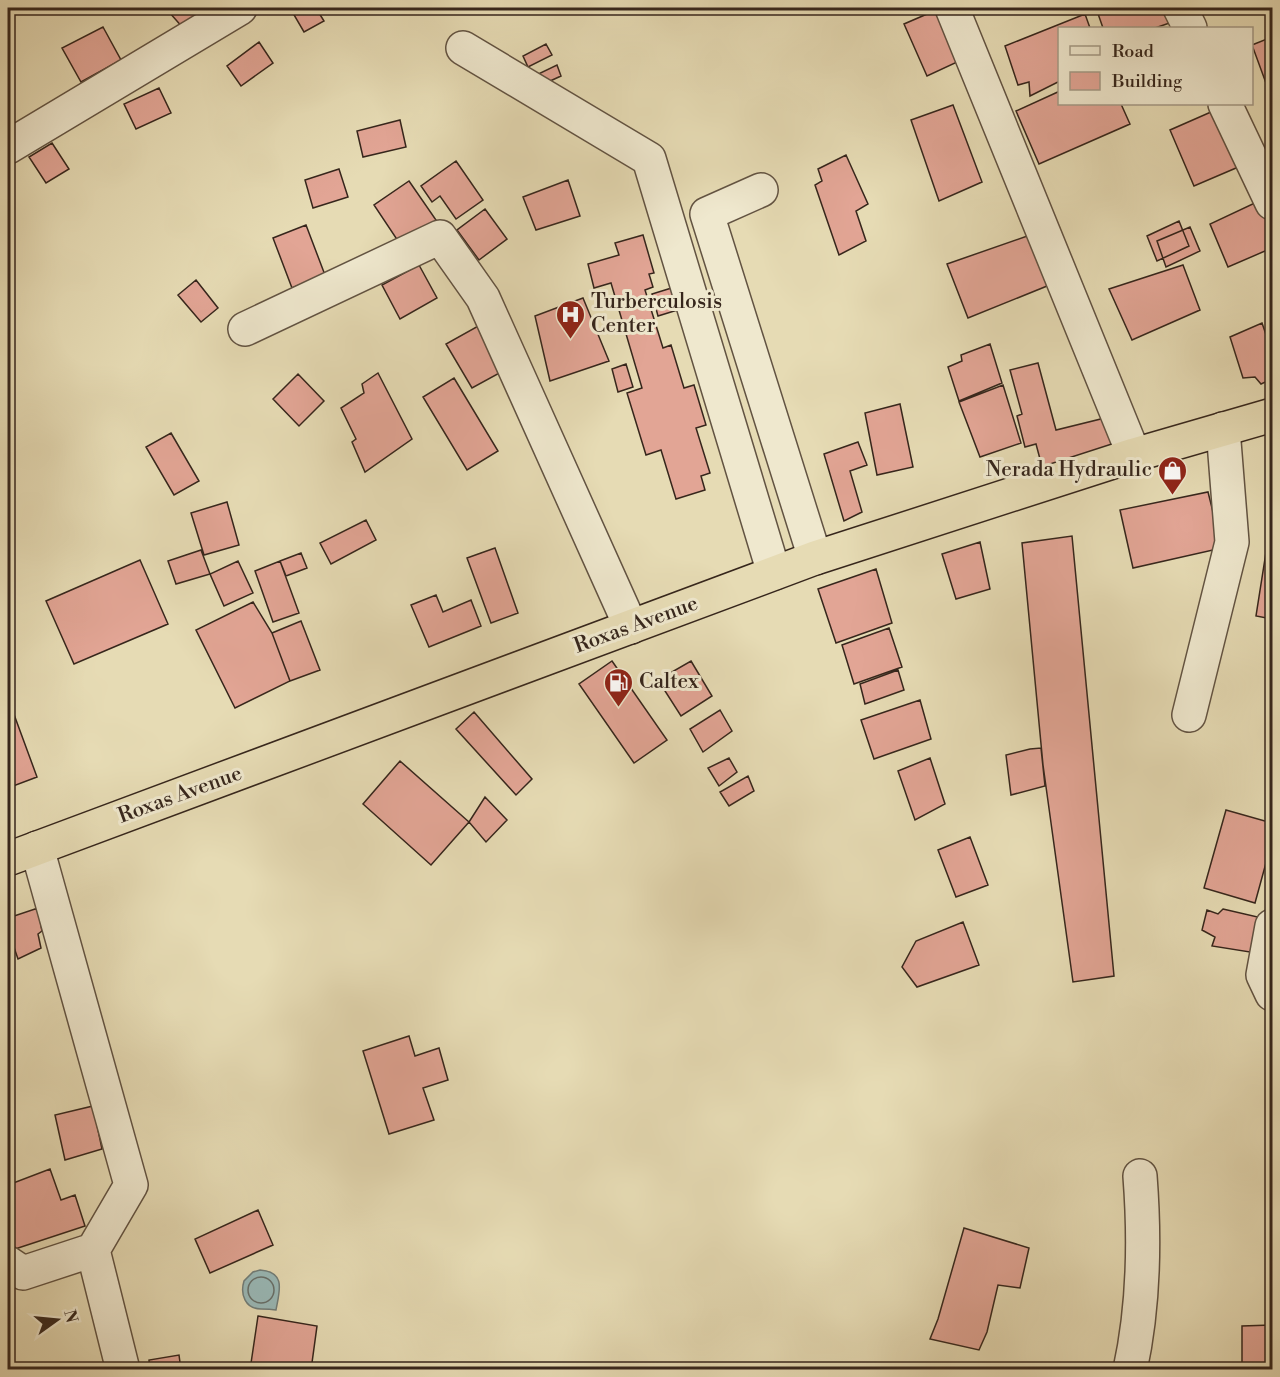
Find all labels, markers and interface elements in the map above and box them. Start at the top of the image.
legend [1058,27,1253,105]
text: Road [1112,40,1155,63]
text: Building [1111,70,1183,93]
place label: Turberculosis Center [591,289,722,339]
hospital icon: Turberculosis Center [554,298,586,340]
shop icon: Nerada Hydraulic [1157,454,1189,496]
place label: Nerada Hydraulic [986,457,1152,483]
street label: Roxas Avenue [570,591,702,659]
fuel station icon: Caltex [602,666,634,708]
place label: Caltex [639,669,699,695]
street label: Roxas Avenue [114,761,246,829]
north arrow [27,1290,87,1350]
text: N [59,1308,82,1325]

